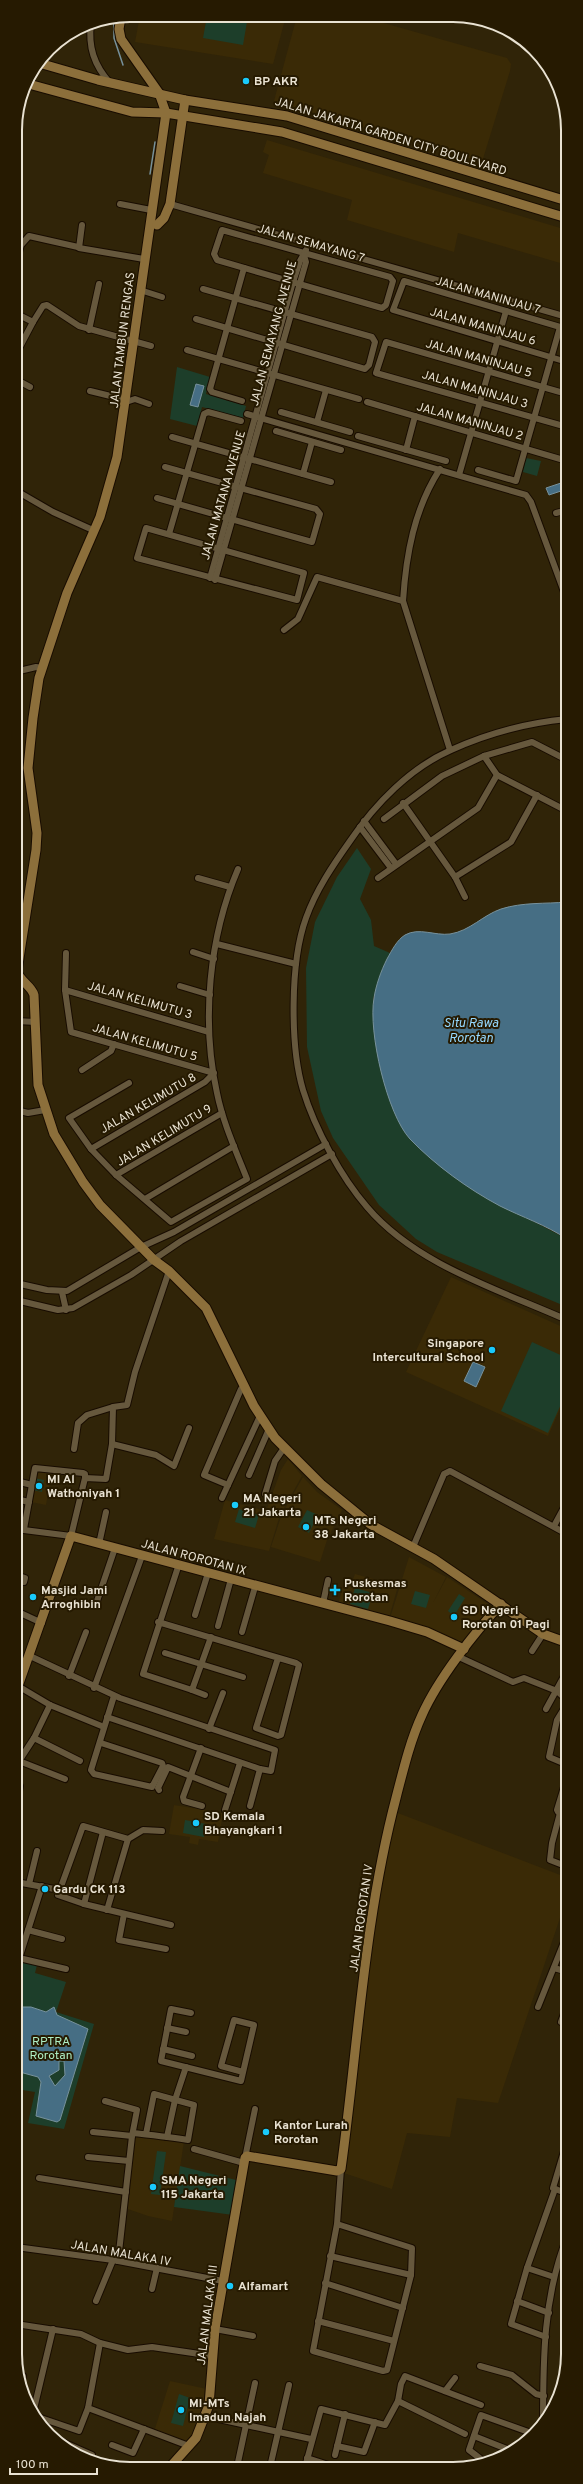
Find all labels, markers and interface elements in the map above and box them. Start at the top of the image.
place label: BP AKR [254,74,298,90]
marker: BP AKR [241,76,251,86]
street label: JALAN JAKARTA GARDEN CITY BOULEVARD [273,94,509,180]
street label: JALAN SEMAYANG 7 [255,221,366,267]
street label: JALAN SEMAYANG AVENUE [247,259,301,408]
street label: JALAN TAMBUN RENGAS [107,271,139,409]
street label: JALAN MANINJAU 7 [433,273,542,319]
street label: JALAN MANINJAU 6 [428,304,538,350]
street label: JALAN MANINJAU 5 [424,336,534,382]
street label: JALAN MANINJAU 3 [420,367,530,413]
street label: JALAN MANINJAU 2 [415,399,525,445]
street label: JALAN MATANA AVENUE [198,429,250,562]
street label: JALAN KELIMUTU 3 [85,978,194,1024]
water label: Situ Rawa Rorotan [444,1016,499,1047]
street label: JALAN KELIMUTU 5 [90,1020,199,1066]
street label: JALAN KELIMUTU 8 [97,1070,200,1138]
street label: JALAN KELIMUTU 9 [114,1101,215,1171]
place label: Singapore Intercultural School [372,1336,484,1366]
marker: Singapore Intercultural School [487,1345,497,1355]
place label: MI Al Wathoniyah 1 [47,1472,120,1502]
marker: MI Al Wathoniyah 1 [34,1481,44,1491]
place label: MA Negeri 21 Jakarta [243,1491,301,1521]
marker: MA Negeri 21 Jakarta [230,1500,240,1510]
place label: MTs Negeri 38 Jakarta [314,1513,376,1543]
marker: MTs Negeri 38 Jakarta [301,1522,311,1532]
street label: JALAN ROROTAN IX [139,1536,248,1580]
place label: Puskesmas Rorotan [344,1576,407,1606]
place label: Masjid Jami Arroghibin [41,1583,107,1613]
marker: Puskesmas Rorotan [329,1584,341,1596]
marker: Masjid Jami Arroghibin [28,1592,38,1602]
place label: SD Negeri Rorotan 01 Pagi [462,1603,550,1633]
marker: SD Negeri Rorotan 01 Pagi [449,1612,459,1622]
place label: SD Kemala Bhayangkari 1 [204,1809,283,1839]
marker: SD Kemala Bhayangkari 1 [191,1818,201,1828]
street label: JALAN ROROTAN IV [346,1863,378,1973]
place label: Gardu CK 113 [53,1882,126,1898]
marker: Gardu CK 113 [40,1884,50,1894]
park label: RPTRA Rorotan [30,2034,72,2064]
place label: Kantor Lurah Rorotan [274,2118,348,2148]
marker: Kantor Lurah Rorotan [261,2127,271,2137]
place label: SMA Negeri 115 Jakarta [161,2173,226,2203]
marker: SMA Negeri 115 Jakarta [148,2182,158,2192]
street label: JALAN MALAKA IV [69,2237,173,2271]
street label: JALAN MALAKA III [194,2264,222,2366]
place label: Alfamart [238,2279,288,2295]
marker: Alfamart [225,2281,235,2291]
place label: MI-MTs Imadun Najah [189,2396,266,2426]
marker: MI-MTs Imadun Najah [176,2405,186,2415]
scale bar [10,2450,97,2476]
text: 100 m [16,2457,49,2473]

